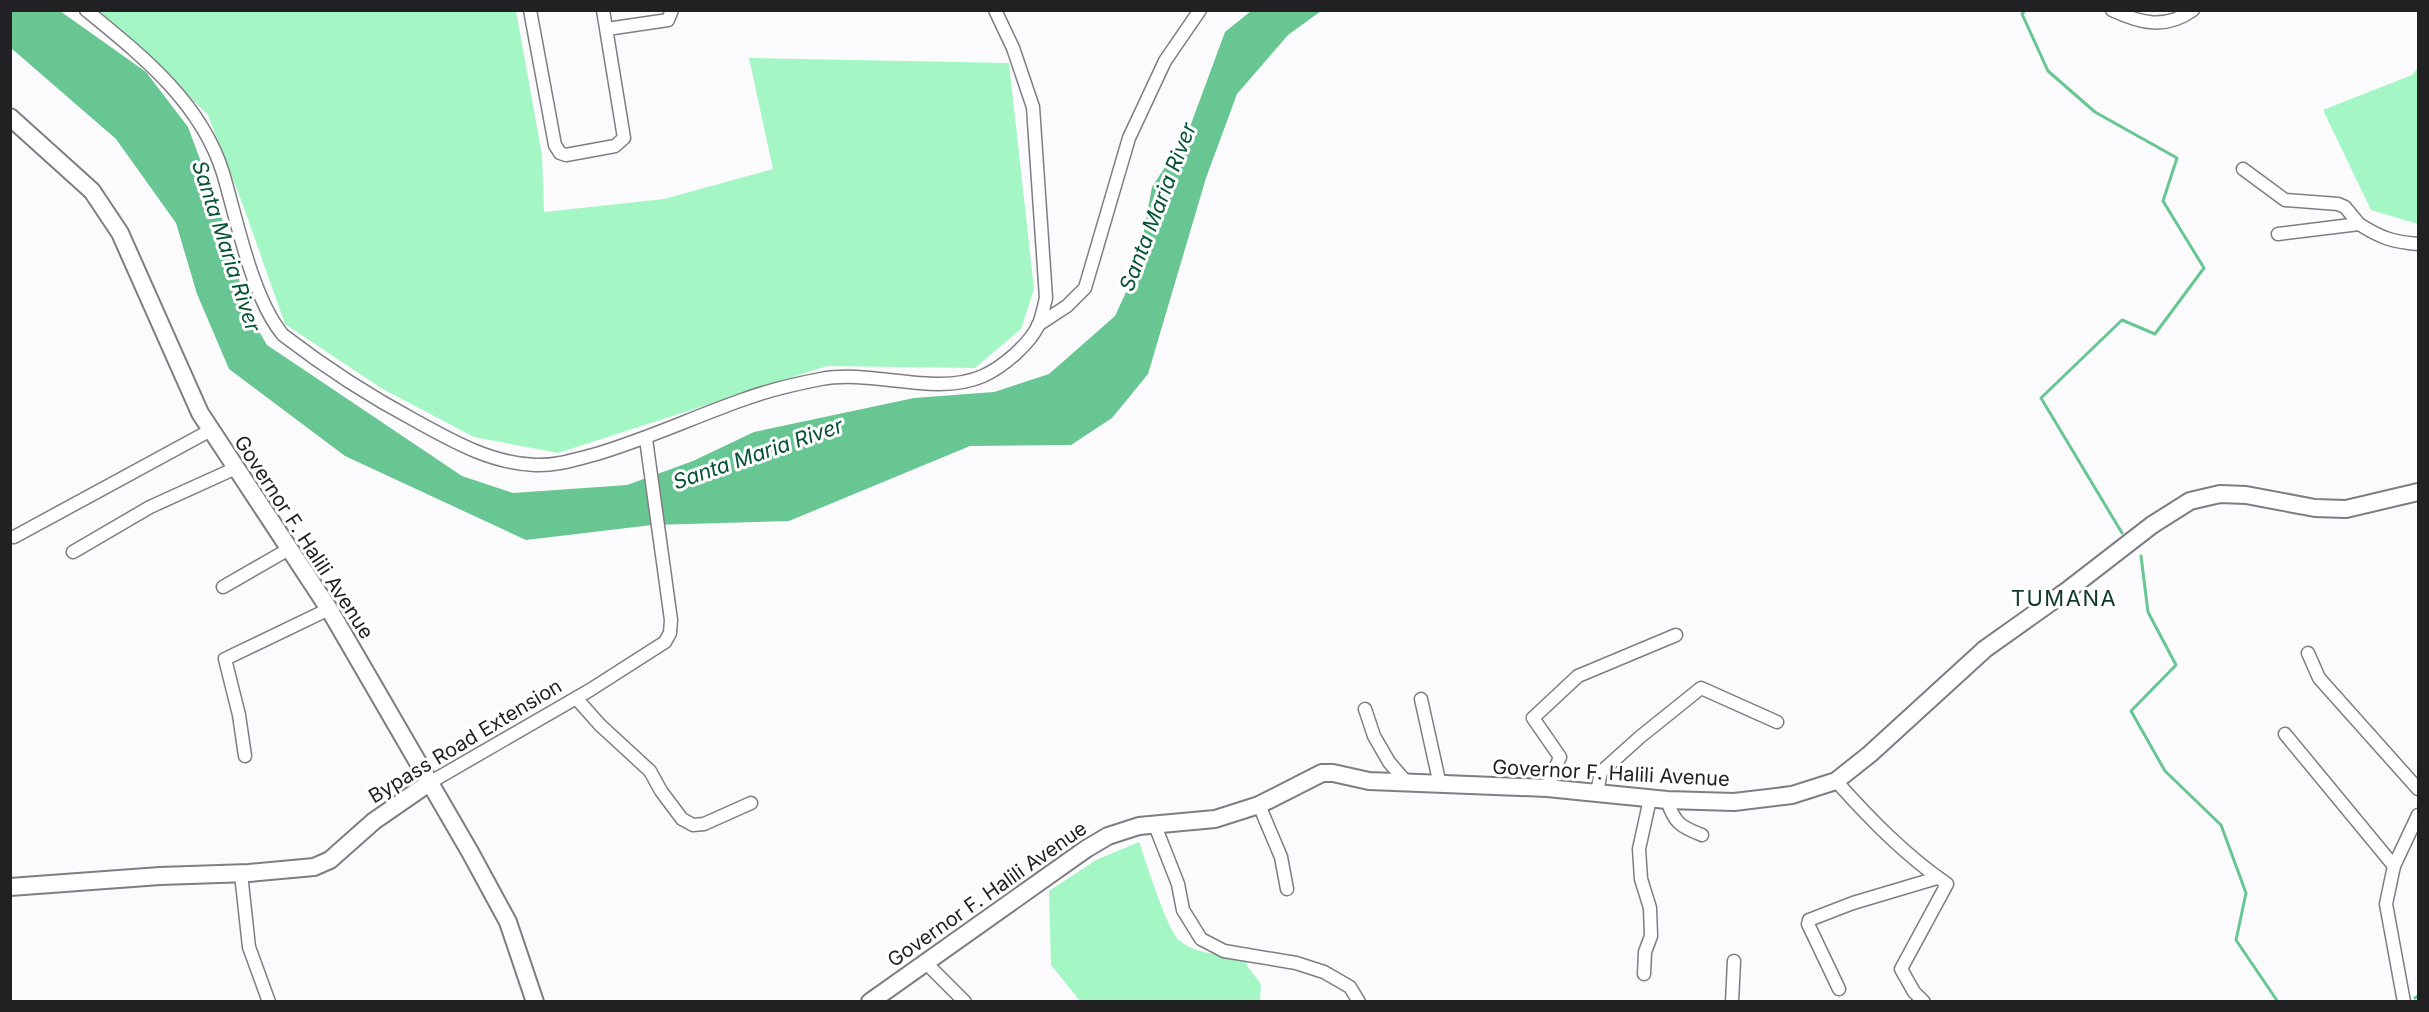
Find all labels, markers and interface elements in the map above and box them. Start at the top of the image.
water label: Santa Maria River [1114,118,1202,295]
water label: Santa Maria River [187,157,266,335]
water label: Santa Maria River [669,412,847,494]
street label: Governor F. Halili Avenue [229,431,379,643]
district label: TUMANA [2011,585,2117,611]
street label: Bypass Road Extension [364,674,566,808]
street label: Governor F. Halili Avenue [1492,755,1730,791]
street label: Governor F. Halili Avenue [883,816,1091,972]

